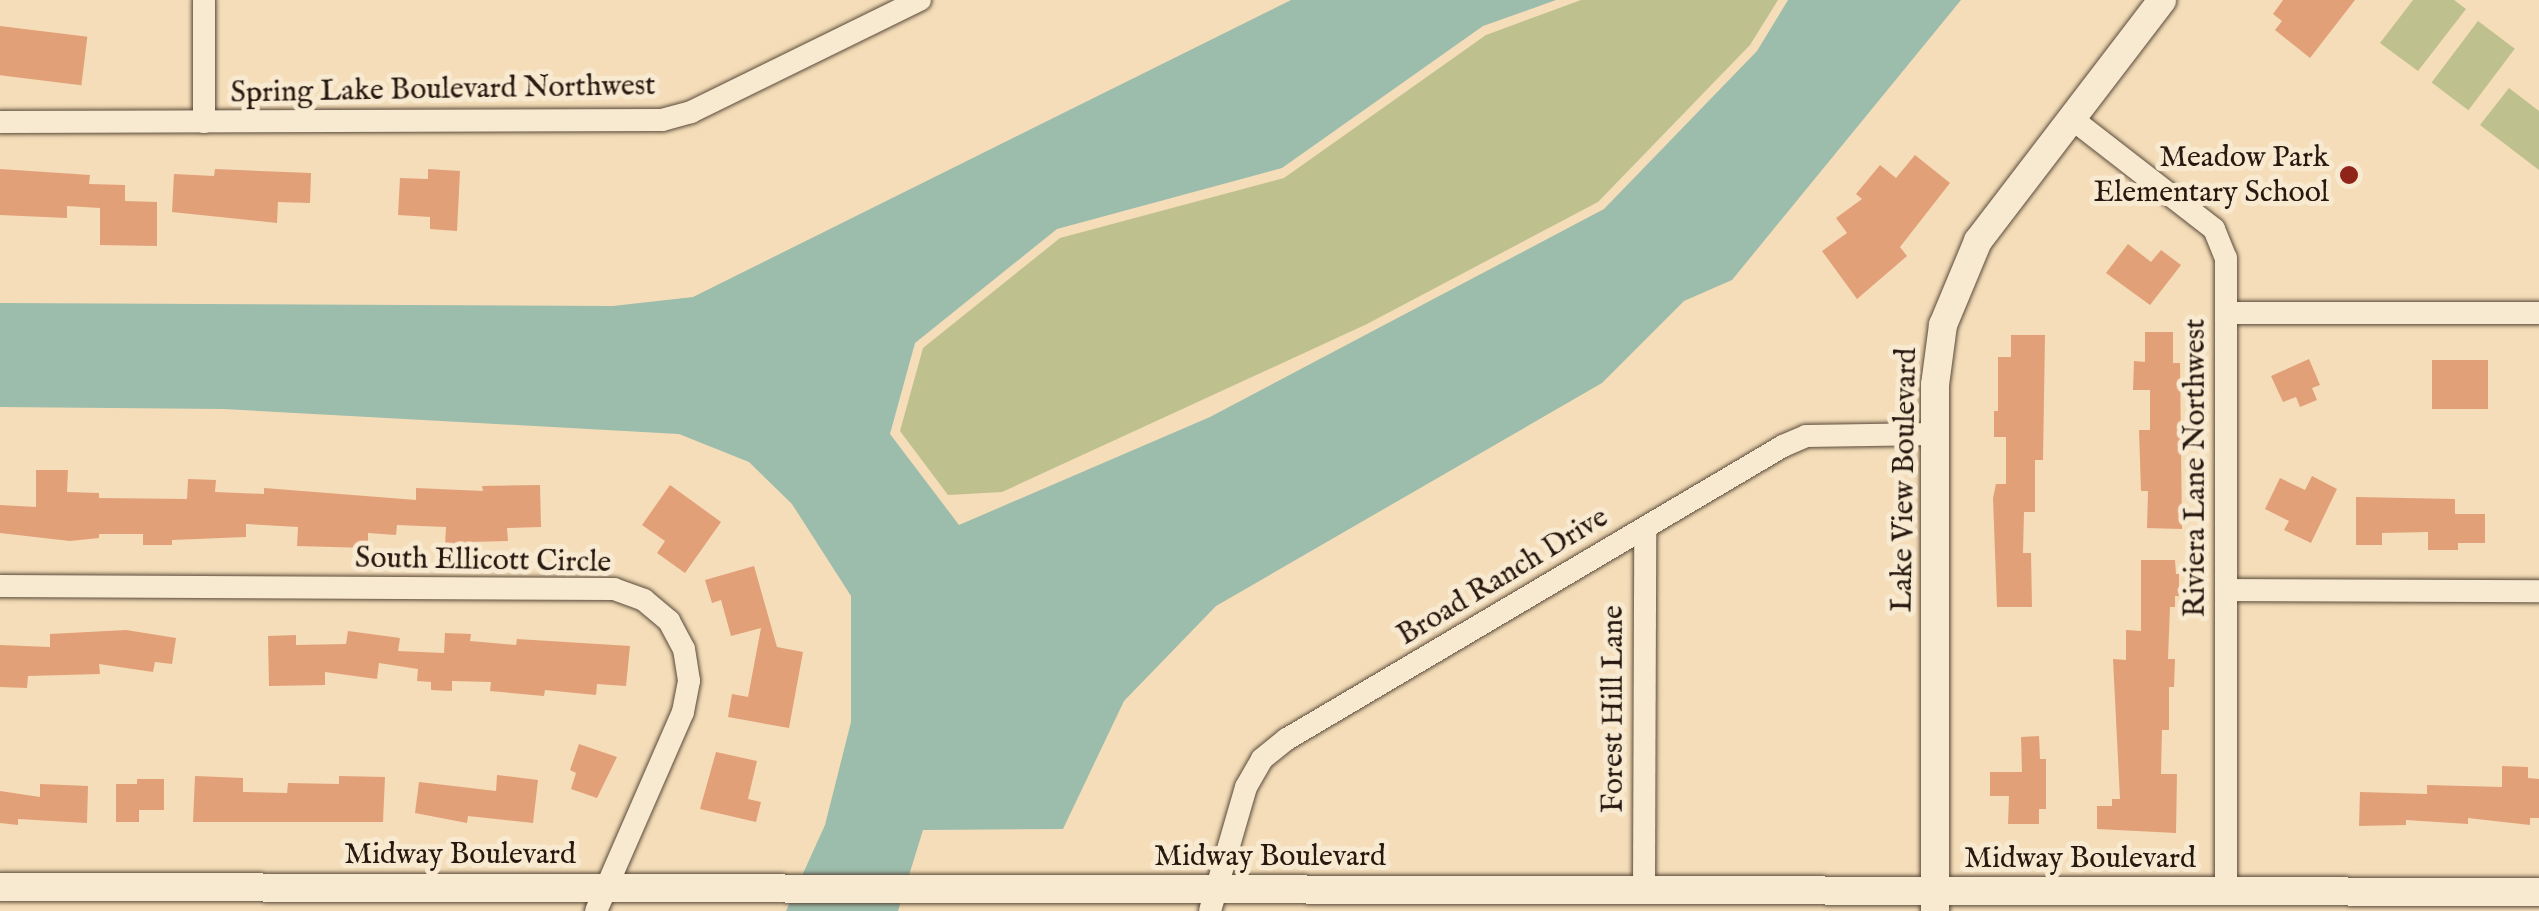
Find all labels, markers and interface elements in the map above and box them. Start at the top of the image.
street label: Spring Lake Boulevard Northwest [230,68,656,112]
place label: Meadow Park Elementary School [2093,140,2329,210]
marker: Meadow Park Elementary School [2338,164,2360,186]
street label: Riviera Lane Northwest [2178,319,2214,617]
street label: Lake View Boulevard [1885,347,1925,613]
street label: Broad Ranch Drive [1391,500,1615,654]
street label: South Ellicott Circle [355,541,611,581]
street label: Forest Hill Lane [1596,605,1632,813]
street label: Midway Boulevard [344,837,576,873]
street label: Midway Boulevard [1154,839,1386,875]
street label: Midway Boulevard [1964,841,2196,877]

